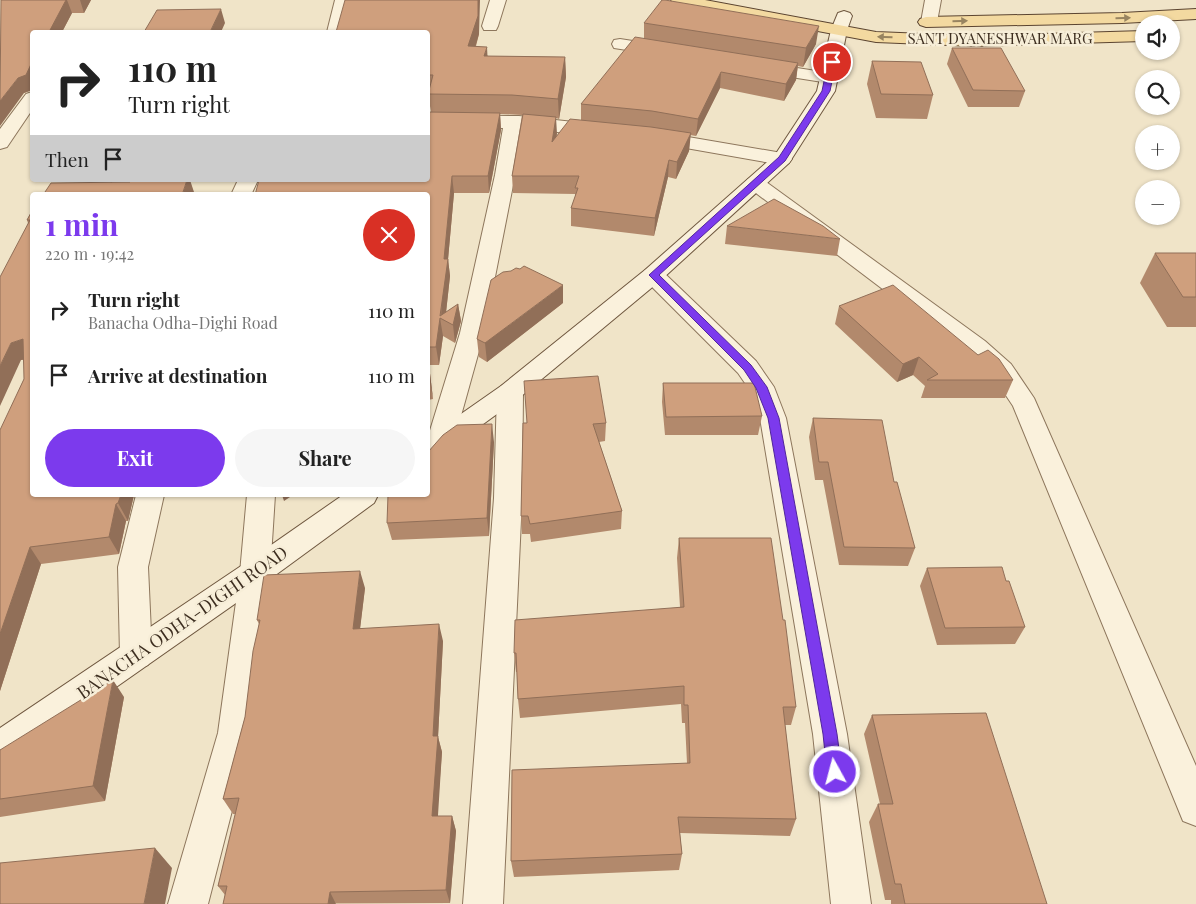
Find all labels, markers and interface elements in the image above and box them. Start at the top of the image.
one-way arrow [1115,13,1131,21]
map controls [1135,15,1180,225]
button: sound [1135,15,1180,60]
one-way arrow [953,17,969,25]
street label: SANT DYANESHWAR MARG [907,28,1093,48]
one-way arrow [877,33,893,41]
pin [811,41,853,83]
text: 110 m [128,44,217,91]
icon: arrive [818,48,846,76]
icon: right [45,50,110,115]
button: search [1135,70,1180,115]
text: Turn right [128,89,230,119]
button: + [1135,125,1180,170]
icon: arrive [99,145,127,173]
text: Then [45,146,89,172]
button: − [1135,180,1180,225]
text: 1 min [45,204,119,244]
button: close [363,209,415,261]
text: 220 m · 19:42 [45,243,134,264]
text: Turn right [88,286,180,312]
icon: right [45,296,73,324]
text: 110 m [368,297,415,323]
text: Banacha Odha-Dighi Road [88,312,278,333]
icon: arrive [45,361,73,389]
text: Arrive at destination [88,362,268,388]
text: 110 m [368,362,415,388]
button: Exit [45,429,225,487]
button: Share [235,429,415,487]
street label: BANACHA ODHA-DIGHI ROAD [72,540,292,704]
position arrow [808,745,860,797]

